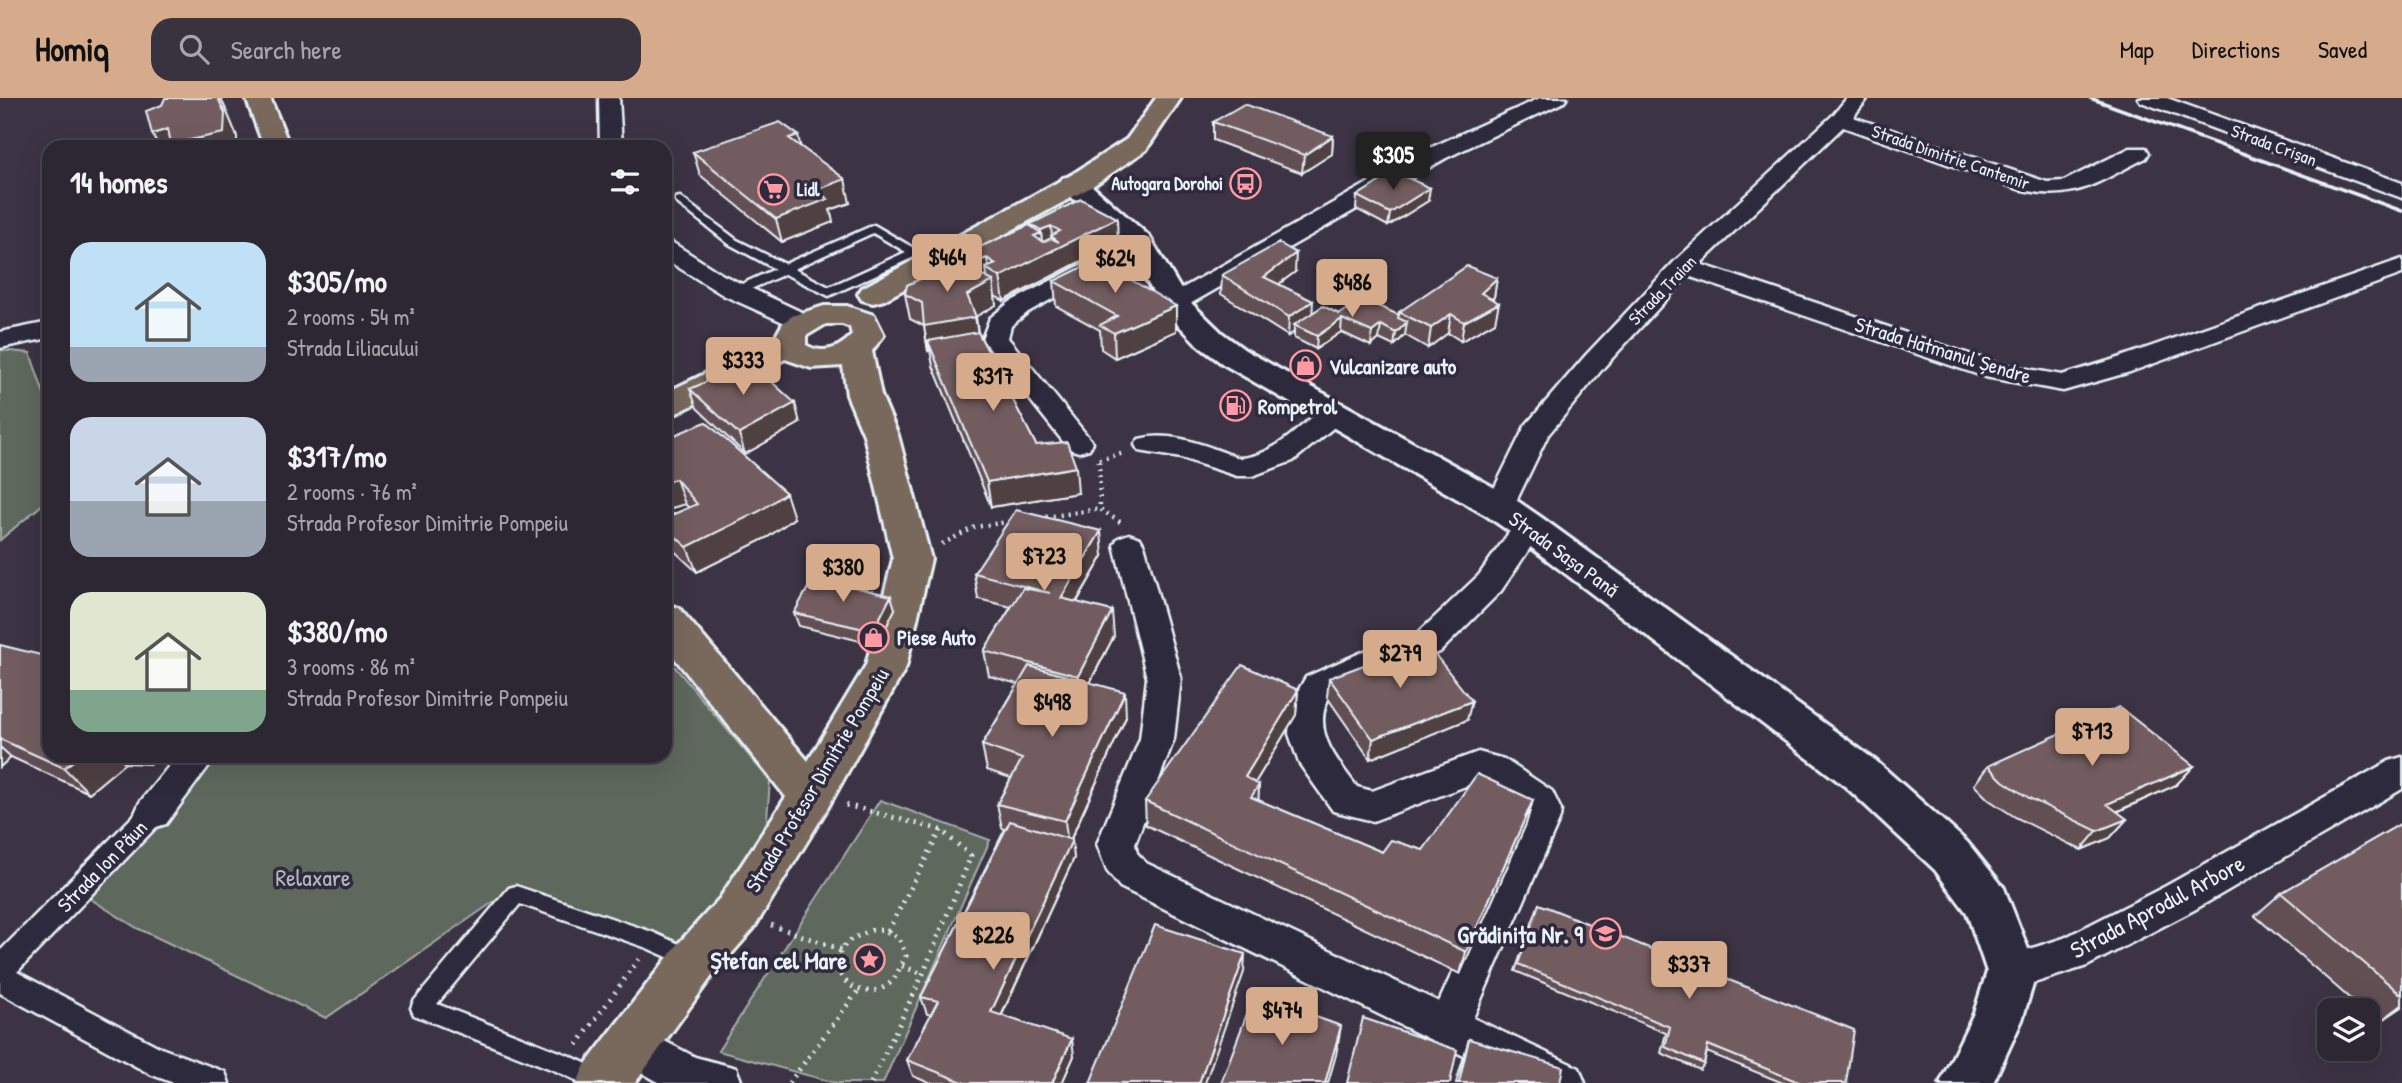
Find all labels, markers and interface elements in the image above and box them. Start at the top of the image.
search box [151,18,641,81]
text: Homiq [35,27,109,71]
icon: search [175,30,213,68]
text: Search here [231,32,342,67]
text: Map [2120,33,2154,65]
text: Directions [2192,33,2280,65]
text: Saved [2318,33,2367,65]
street label: Strada Dimitrie Cantemir [1869,118,2033,196]
street label: Strada Crișan [2228,118,2320,172]
pin: $305 [1352,132,1434,192]
text: $305 [1372,139,1414,170]
text: 14 homes [70,162,168,202]
icon: filters [606,163,644,201]
bus stop icon: Autogara Dorohoi [1229,166,1263,200]
place label: Autogara Dorohoi [1112,171,1223,197]
supermarket icon: Lidl [757,172,791,206]
place label: Lidl [797,177,821,202]
pin: $464 [906,234,988,294]
pin: $624 [1074,236,1156,295]
text: $464 [928,241,966,272]
text: $624 [1095,242,1135,273]
street label: Strada Traian [1622,250,1702,330]
pin: $486 [1311,260,1393,319]
text: $305/mo [287,261,387,301]
text: $486 [1332,266,1372,297]
icon: home [126,270,210,354]
text: 2 rooms · 54 m² [287,301,415,332]
street label: Strada Hatmanul Șendre [1851,309,2035,391]
text: Strada Liliacului [287,332,419,363]
pin: $333 [702,338,784,397]
text: $333 [722,344,764,375]
shop icon: Vulcanizare auto [1289,349,1323,383]
place label: Vulcanizare auto [1329,352,1457,381]
pin: $317 [952,354,1034,413]
text: $317 [972,360,1014,391]
fuel station icon: Rompetrol [1218,389,1252,423]
place label: Rompetrol [1258,392,1337,422]
text: $317/mo [287,436,387,476]
icon: home [126,445,210,529]
text: 2 rooms · 76 m² [287,476,417,507]
street label: Strada Sașa Pană [1503,504,1625,604]
text: Strada Profesor Dimitrie Pompeiu [287,507,568,538]
pin: $723 [1003,533,1085,593]
text: $723 [1022,540,1066,571]
pin: $380 [802,545,884,604]
text: $380 [822,551,864,582]
text: $380/mo [287,611,387,651]
icon: home [126,620,210,704]
shop icon: Piese Auto [857,620,891,654]
place label: Piese Auto [897,623,976,652]
pin: $279 [1359,630,1441,690]
text: $279 [1379,637,1421,668]
text: 3 rooms · 86 m² [287,651,415,682]
street label: Strada Profesor Dimitrie Pompeiu [738,662,896,897]
pin: $498 [1011,680,1093,739]
text: Strada Profesor Dimitrie Pompeiu [287,682,568,713]
text: $498 [1033,686,1071,717]
pin: $713 [2051,708,2133,768]
text: $713 [2071,715,2113,746]
street label: Strada Ion Păun [50,813,154,919]
street label: Strada Aprodul Arbore [2064,846,2250,965]
park label: Relaxare [275,861,351,893]
pin: $226 [952,912,1034,972]
school or university icon: Grădinița Nr. 9 [1589,917,1623,951]
place label: Grădinița Nr. 9 [1457,918,1583,950]
text: $226 [972,919,1014,950]
pin: $337 [1648,942,1730,1001]
place icon: Ștefan cel Mare [853,943,887,977]
place label: Ștefan cel Mare [711,944,847,976]
text: $337 [1667,948,1711,979]
pin: $474 [1241,988,1323,1047]
text: $474 [1262,994,1302,1025]
map controls [2317,998,2380,1061]
button: layers [2317,998,2380,1061]

